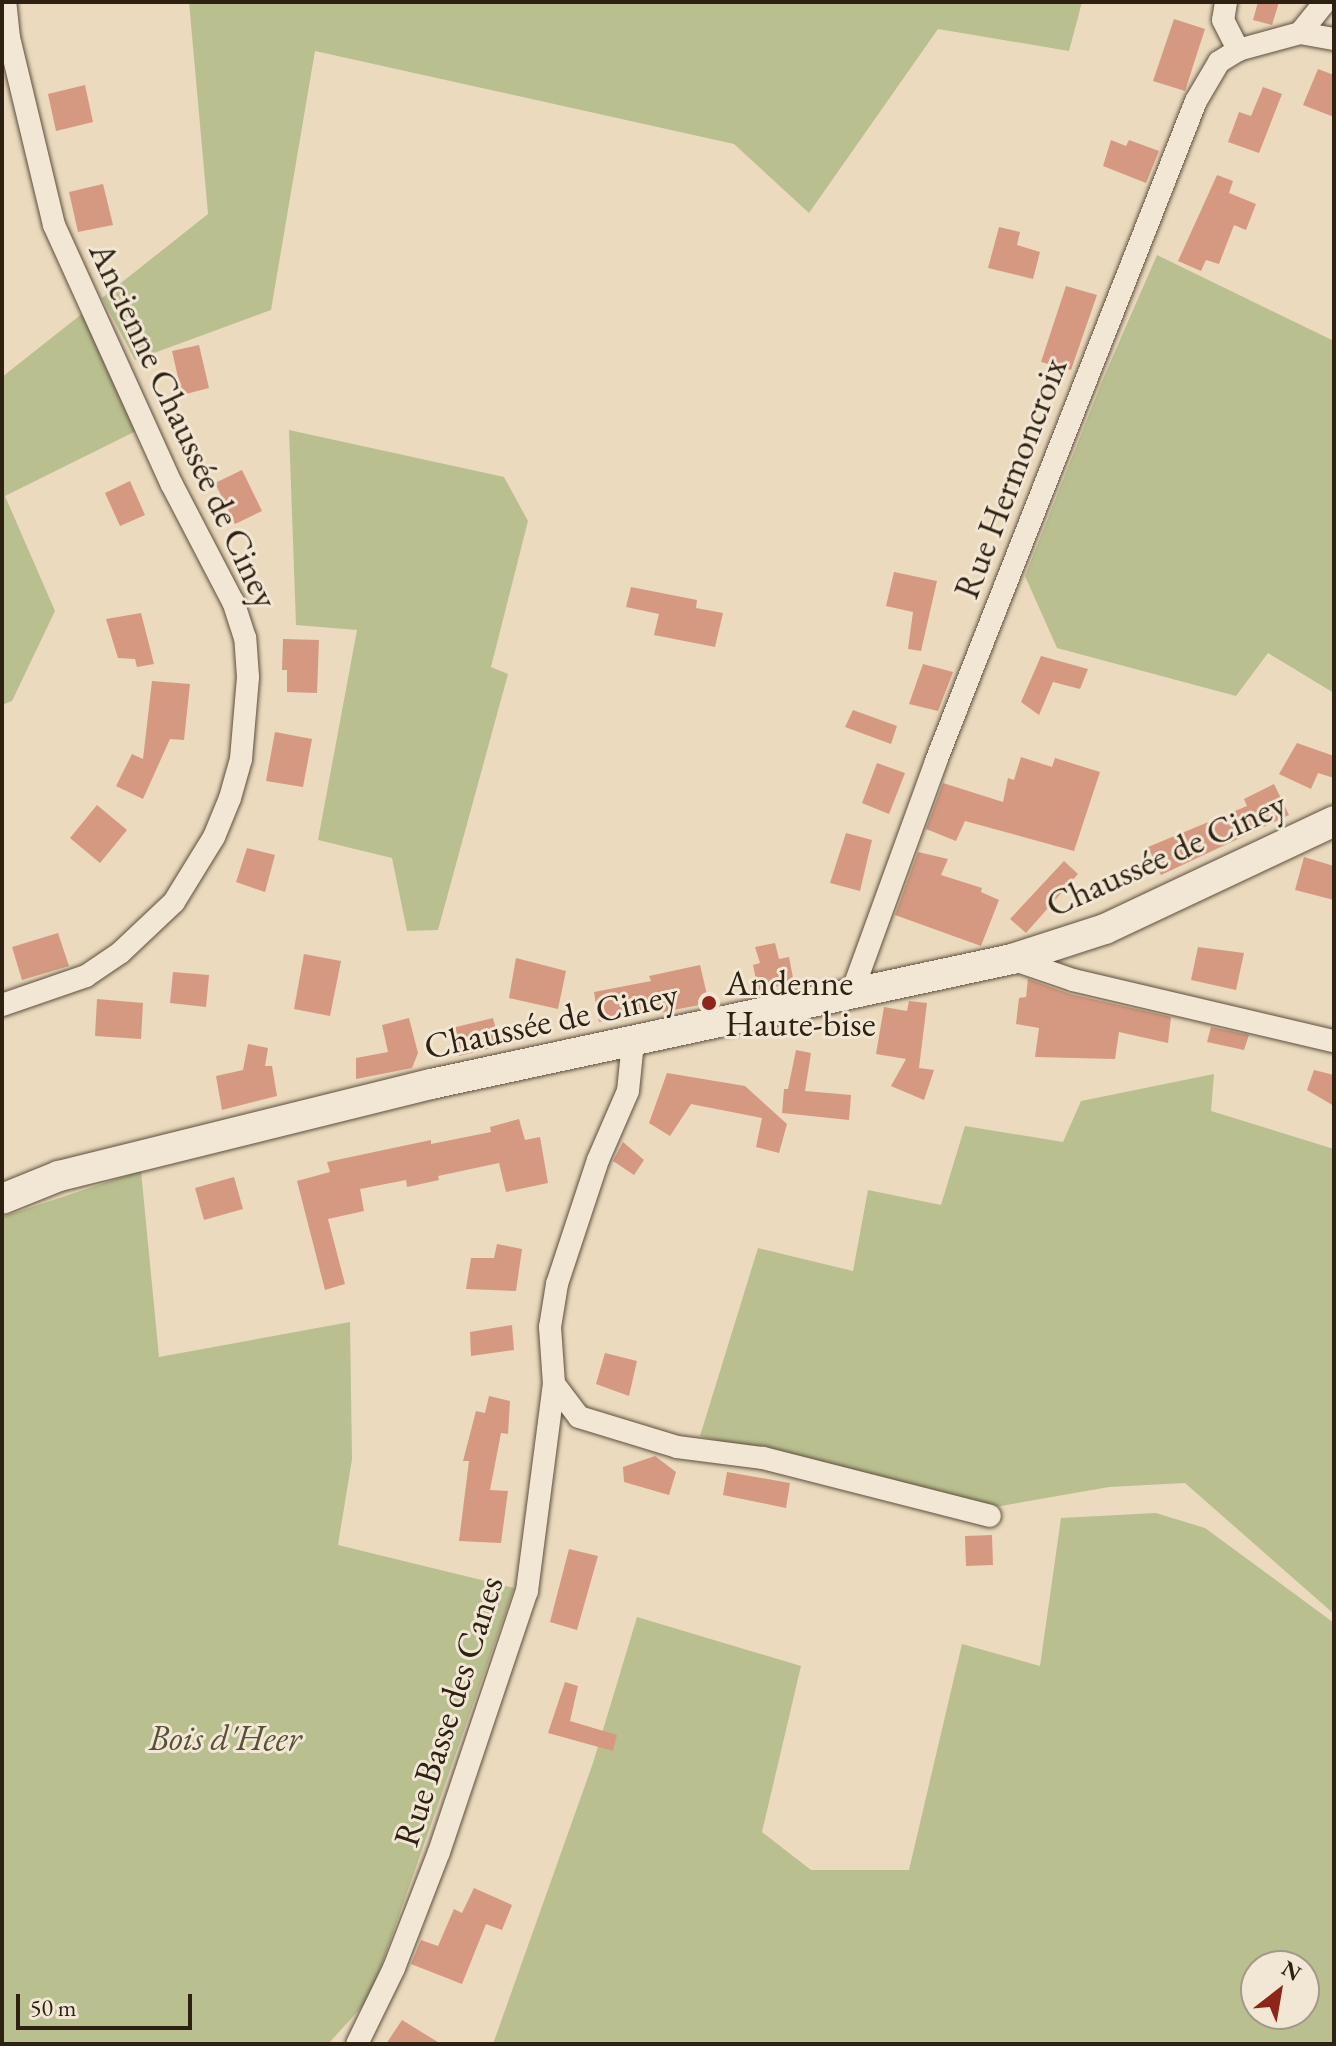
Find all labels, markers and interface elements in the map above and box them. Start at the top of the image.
street label: Ancienne Chaussée de Ciney [80,235,288,615]
street label: Rue Hermoncroix [944,352,1076,604]
street label: Chaussée de Ciney [1039,782,1293,926]
place label: Andenne Haute-bise [725,960,876,1045]
street label: Chaussée de Ciney [420,972,682,1068]
marker: Andenne Haute-bise [700,994,718,1012]
street label: Rue Basse des Canes [384,1570,512,1852]
park label: Bois d'Heer [149,1716,301,1760]
north arrow [1240,1950,1320,2030]
text: N [1276,1954,1307,1988]
scale bar [20,1978,196,2028]
text: 50 m [30,1992,77,2023]

